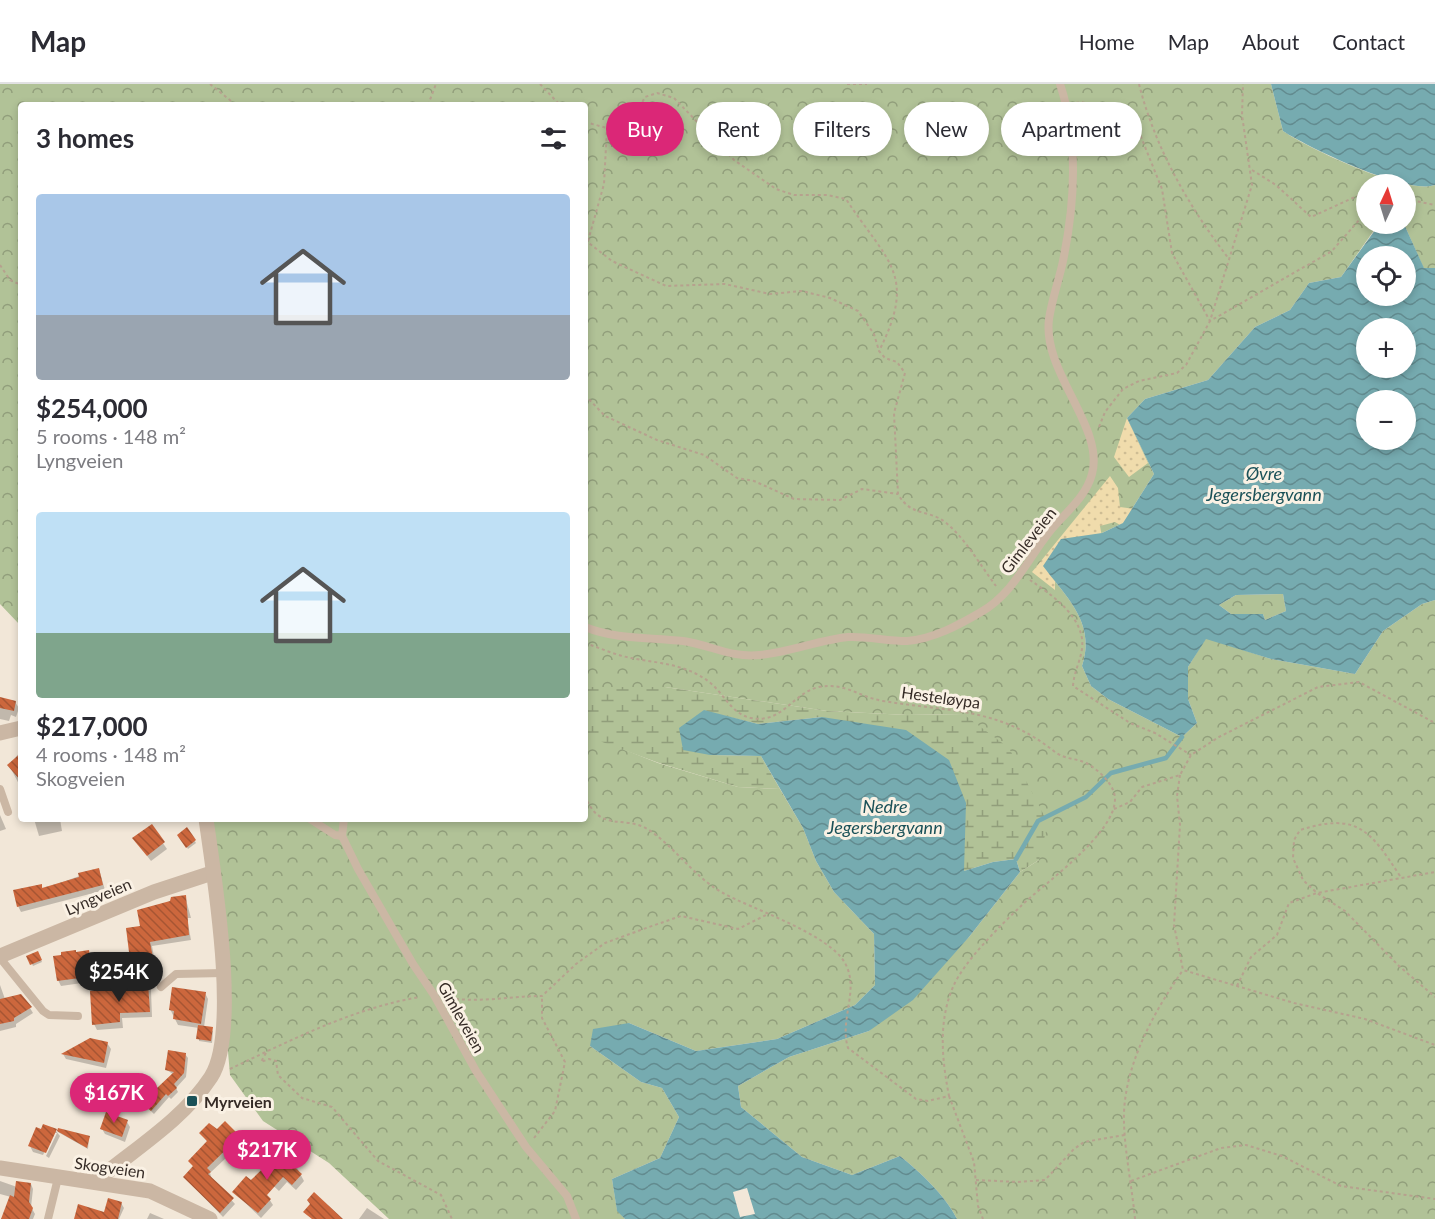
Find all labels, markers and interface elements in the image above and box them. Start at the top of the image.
text: Map [30,24,86,58]
text: Home [1079,29,1135,54]
text: Map [1168,29,1209,54]
text: About [1242,29,1299,54]
text: Contact [1332,29,1405,54]
chip: Buy [606,102,684,156]
chip: Rent [696,102,781,156]
chip: Filters [793,102,892,156]
chip: New [904,102,989,156]
chip: Apartment [1001,102,1142,156]
text: 3 homes [36,122,134,154]
icon: filters [537,122,570,155]
north arrow [1356,174,1416,234]
map controls [1356,174,1416,450]
icon: home [249,233,357,341]
button: locate [1356,246,1416,306]
button: + [1356,318,1416,378]
button: − [1356,390,1416,450]
text: $254,000 [36,392,148,424]
text: 5 rooms · 148 m² [36,424,186,448]
text: Lyngveien [36,448,123,472]
water label: Øvre Jegersbergvann [1205,462,1322,505]
street label: Gimleveien [996,503,1060,577]
icon: home [249,551,357,659]
street label: Hesteløypa [900,682,982,712]
text: $217,000 [36,710,148,742]
text: 4 rooms · 148 m² [36,742,186,766]
text: Skogveien [36,766,125,790]
water label: Nedre Jegersbergvann [826,795,943,838]
street label: Lyngveien [62,874,134,918]
pin: $254K [77,952,161,1003]
text: $254K [89,959,149,983]
street label: Gimleveien [435,978,489,1056]
pin: $167K [72,1073,156,1124]
text: $167K [84,1080,144,1104]
place label: Myrveien [204,1092,272,1111]
marker: Myrveien [185,1094,199,1108]
pin: $217K [225,1130,309,1181]
text: $217K [237,1137,297,1161]
street label: Skogveien [73,1153,147,1181]

